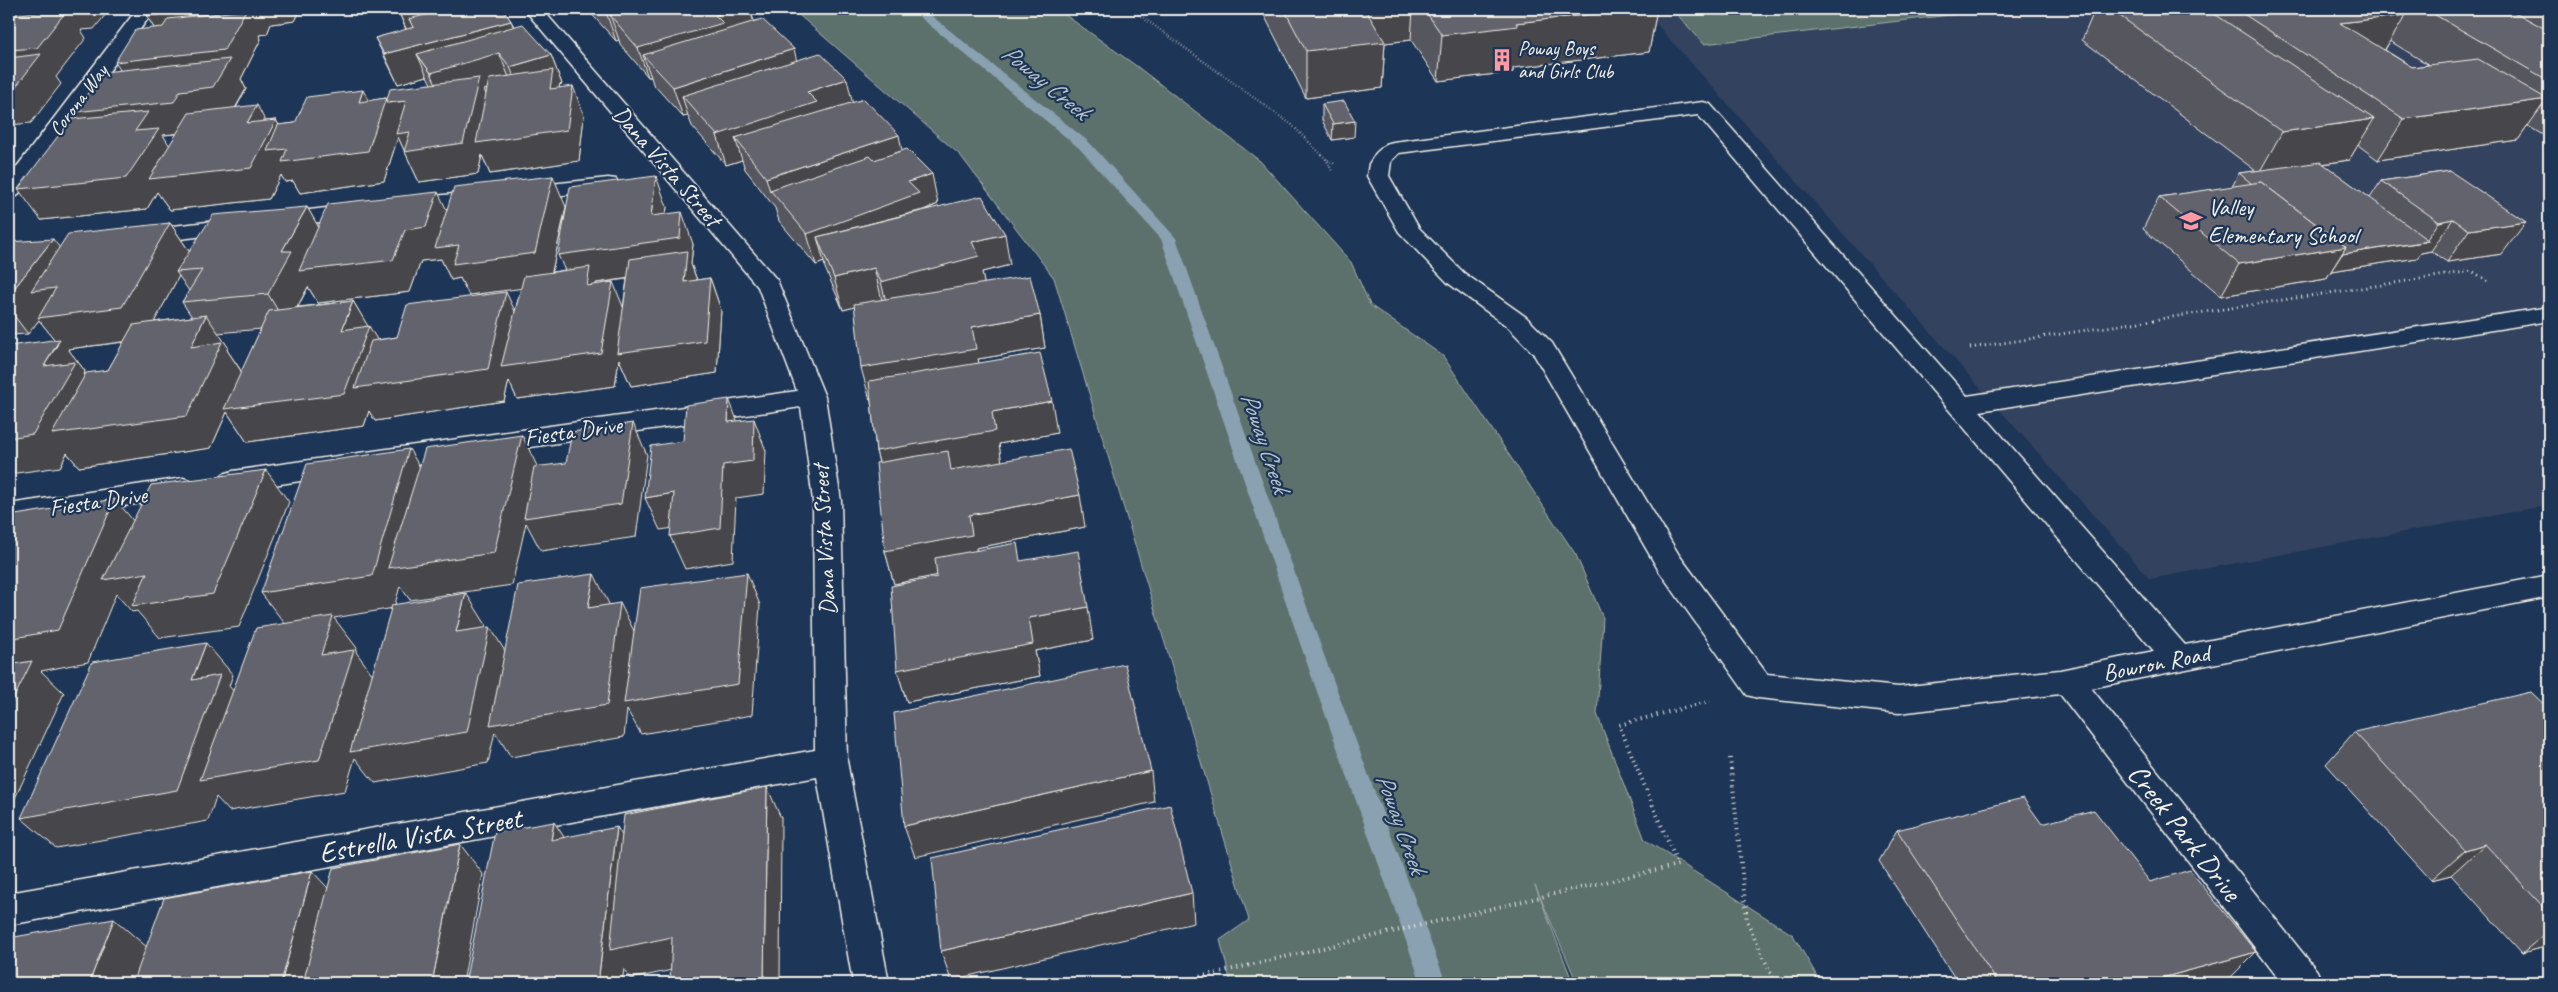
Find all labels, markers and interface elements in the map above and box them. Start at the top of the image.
place label: Poway Boys and Girls Club [1518,36,1614,84]
water label: Poway Creek [995,37,1099,130]
building icon: Poway Boys and Girls Club [1489,47,1515,73]
street label: Corona Way [44,58,115,141]
street label: Dana Vista Street [606,99,730,235]
place label: Valley Elementary School [2208,192,2362,250]
school or university icon: Valley Elementary School [2178,208,2204,234]
water label: Poway Creek [1233,388,1299,501]
street label: Fiesta Drive [522,409,626,453]
street label: Dana Vista Street [805,461,843,616]
street label: Fiesta Drive [47,479,151,523]
street label: Bowron Road [2100,637,2215,688]
street label: Creek Park Drive [2119,756,2251,910]
water label: Poway Creek [1368,769,1435,882]
street label: Estrella Vista Street [316,799,527,871]

